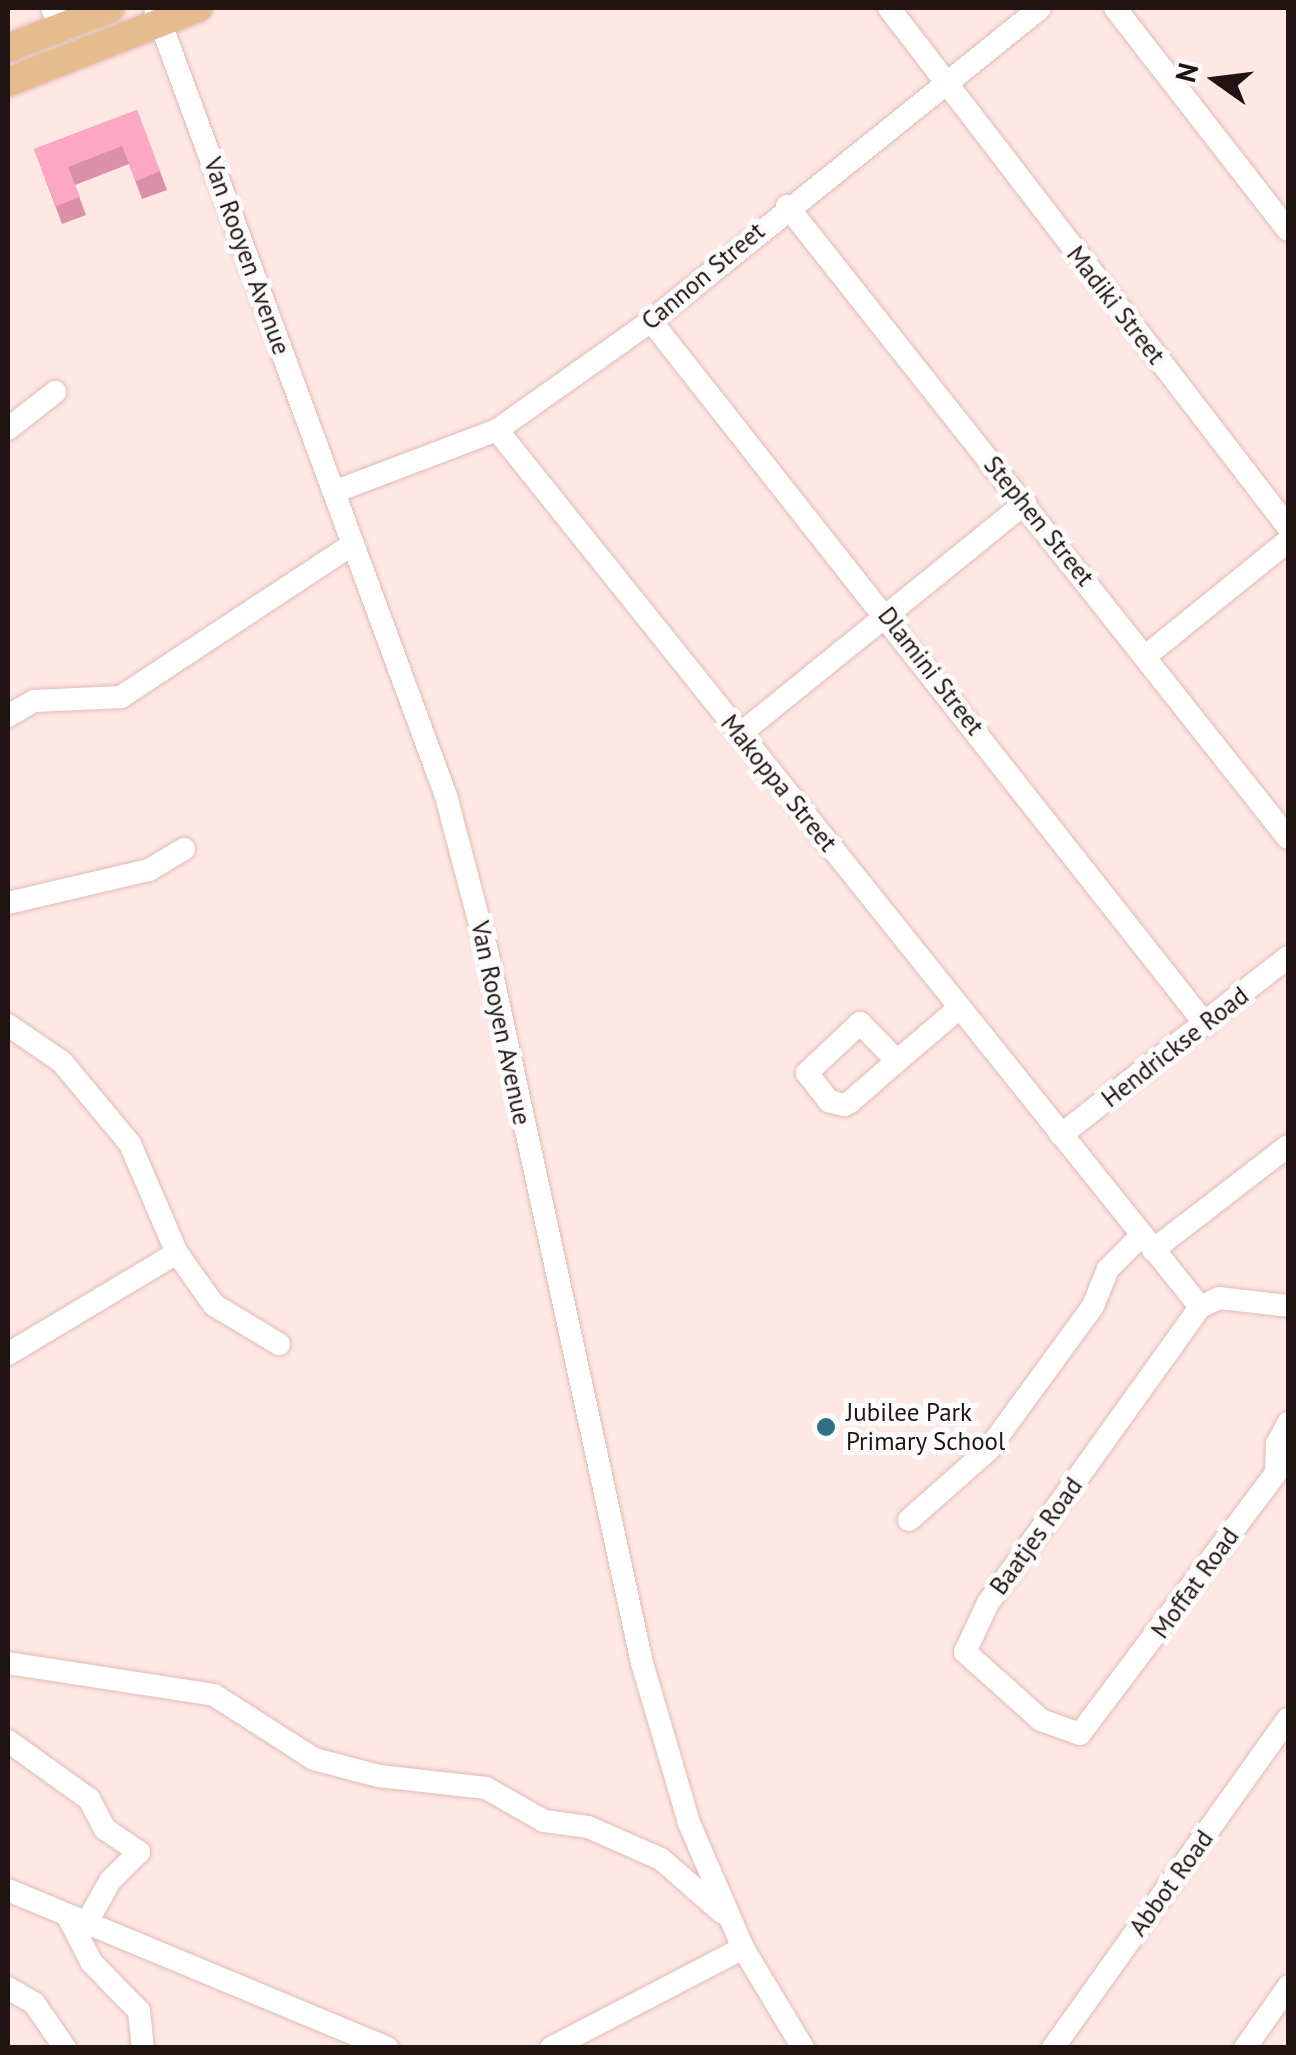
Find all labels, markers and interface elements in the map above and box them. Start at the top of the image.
north arrow [1166,30,1266,130]
text: N [1166,59,1207,86]
street label: Van Rooyen Avenue [197,153,297,359]
street label: Cannon Street [635,216,771,336]
street label: Madiki Street [1061,240,1171,370]
street label: Stephen Street [978,450,1100,592]
street label: Dlamini Street [872,601,990,741]
street label: Makoppa Street [715,709,843,857]
street label: Van Rooyen Avenue [465,918,537,1128]
street label: Hendrickse Road [1096,980,1254,1114]
place label: Jubilee Park Primary School [846,1398,1006,1457]
marker: Jubilee Park Primary School [815,1416,837,1438]
street label: Baatjes Road [983,1472,1089,1600]
street label: Moffat Road [1145,1522,1245,1644]
street label: Abbot Road [1123,1824,1219,1942]

